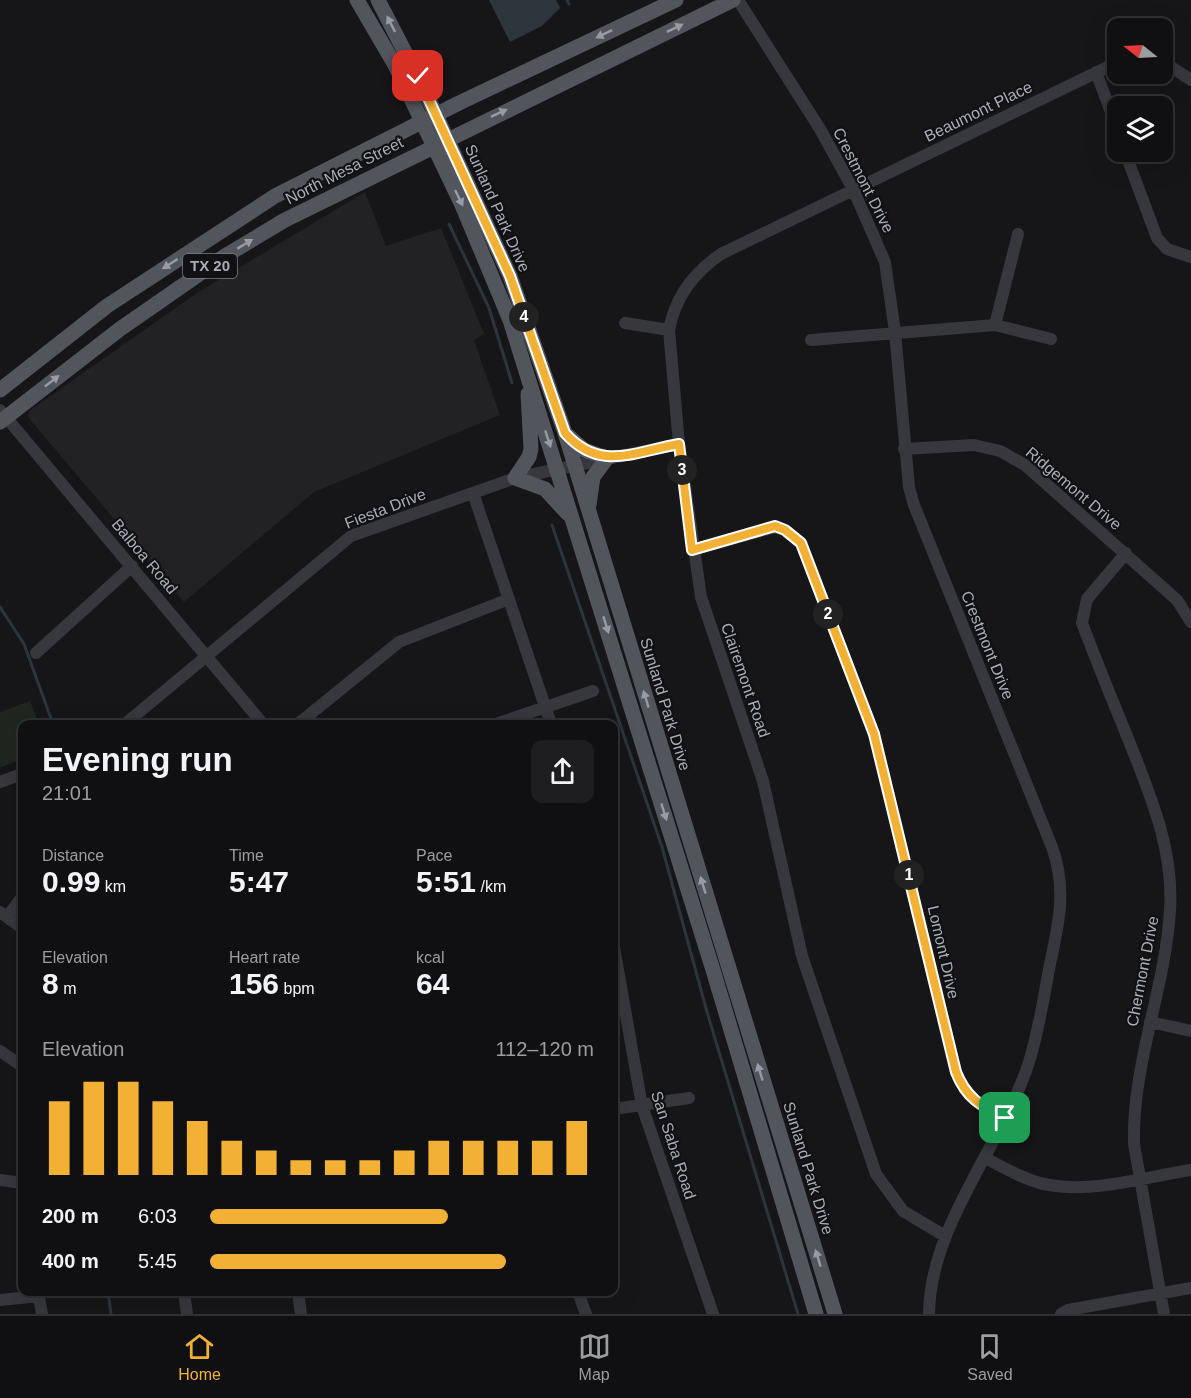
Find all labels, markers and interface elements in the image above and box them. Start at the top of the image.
one-way arrow [387,16,396,33]
north arrow [1107,18,1173,84]
map controls [1107,18,1173,162]
one-way arrow [666,23,683,32]
one-way arrow [596,30,613,39]
pin [392,50,443,101]
icon: check [401,59,434,92]
street label: Beaumont Place [922,78,1035,145]
button: layers [1107,96,1173,162]
one-way arrow [491,109,508,118]
street label: Crestmont Drive [830,125,897,236]
street label: North Mesa Street [283,133,406,207]
street label: Sunland Park Drive [462,142,533,275]
one-way arrow [454,189,463,206]
one-way arrow [237,238,253,249]
road number: TX 20 [183,254,237,278]
one-way arrow [162,259,179,270]
pin: 4 [509,302,539,332]
text: 4 [520,308,528,325]
one-way arrow [44,374,60,387]
one-way arrow [544,430,553,448]
street label: Ridgemont Drive [1023,444,1125,533]
pin: 3 [667,455,697,485]
text: 3 [678,461,686,478]
street label: Fiesta Drive [342,485,428,532]
street label: Balboa Road [108,515,181,597]
street label: Crestmont Drive [958,588,1017,702]
pin: 2 [813,599,843,629]
text: 2 [824,605,832,622]
one-way arrow [602,617,611,635]
street label: Clairemont Road [718,621,773,740]
street label: Sunland Park Drive [637,636,694,773]
one-way arrow [641,690,650,708]
button: share [531,740,594,803]
text: Evening run [42,741,233,778]
text: 21:01 [42,782,92,804]
one-way arrow [660,803,669,821]
text: Distance [42,847,104,864]
text: Time [229,847,264,864]
text: Pace [416,847,452,864]
pin: 1 [894,860,924,890]
text: 0.99 [42,865,100,898]
text: 5:47 [229,865,289,898]
text: 5:51 [416,865,476,898]
text: 1 [905,866,913,883]
one-way arrow [698,876,707,894]
text: km [100,878,126,895]
text: /km [476,878,506,895]
street label: Lomont Drive [925,904,963,1000]
street label: Chermont Drive [1123,914,1162,1028]
text: Elevation [42,949,108,966]
text: Heart rate [229,949,300,966]
text: kcal [416,949,444,966]
text: 8 [42,967,59,1000]
text: 156 [229,967,279,1000]
text: 64 [416,967,449,1000]
text: m [59,980,76,997]
text: bpm [279,980,315,997]
text: Elevation [42,1038,124,1060]
text: 112–120 m [495,1038,594,1060]
one-way arrow [755,1063,764,1081]
street label: San Saba Road [648,1089,699,1202]
pin [979,1092,1030,1143]
street label: Sunland Park Drive [780,1100,837,1237]
icon: arrive [988,1101,1021,1134]
text: 200 m [42,1205,99,1227]
text: 6:03 [138,1205,177,1227]
one-way arrow [813,1249,822,1267]
text: 400 m [42,1250,99,1272]
text: 5:45 [138,1250,177,1272]
tab: Home [178,1330,221,1384]
tab: Map [578,1330,611,1384]
tab: Saved [967,1330,1013,1384]

